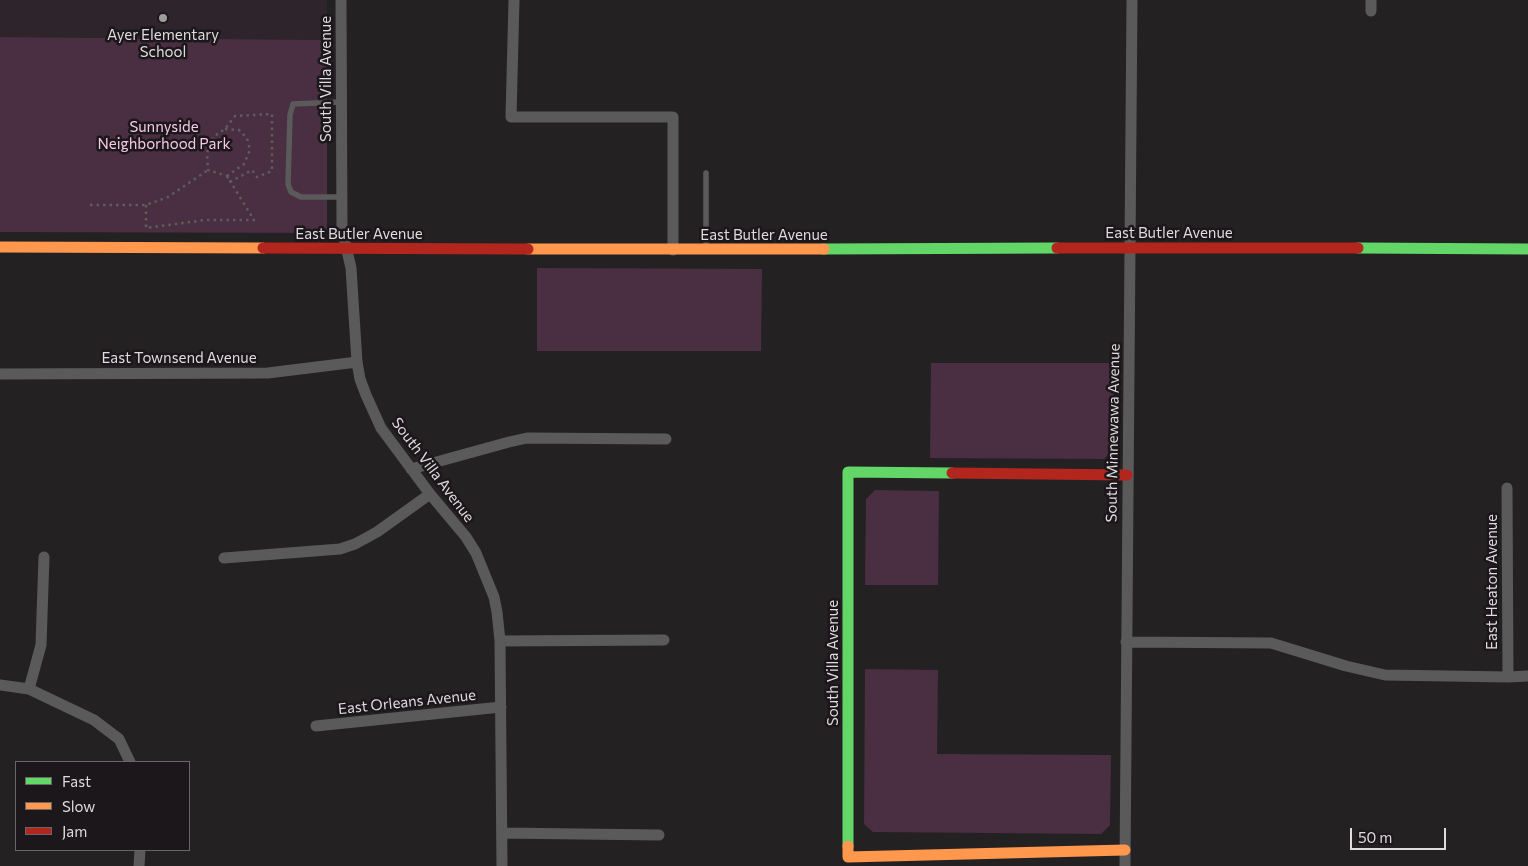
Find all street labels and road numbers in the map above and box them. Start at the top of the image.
street label: South Villa Avenue [317,16,335,142]
street label: East Butler Avenue [1105,224,1233,242]
street label: East Butler Avenue [295,225,423,243]
street label: East Butler Avenue [700,226,828,244]
street label: South Minnewawa Avenue [1102,343,1124,523]
street label: East Townsend Avenue [101,349,257,367]
street label: South Villa Avenue [388,414,478,526]
street label: East Heaton Avenue [1483,514,1501,650]
street label: South Villa Avenue [824,600,842,726]
street label: East Orleans Avenue [337,686,477,718]

